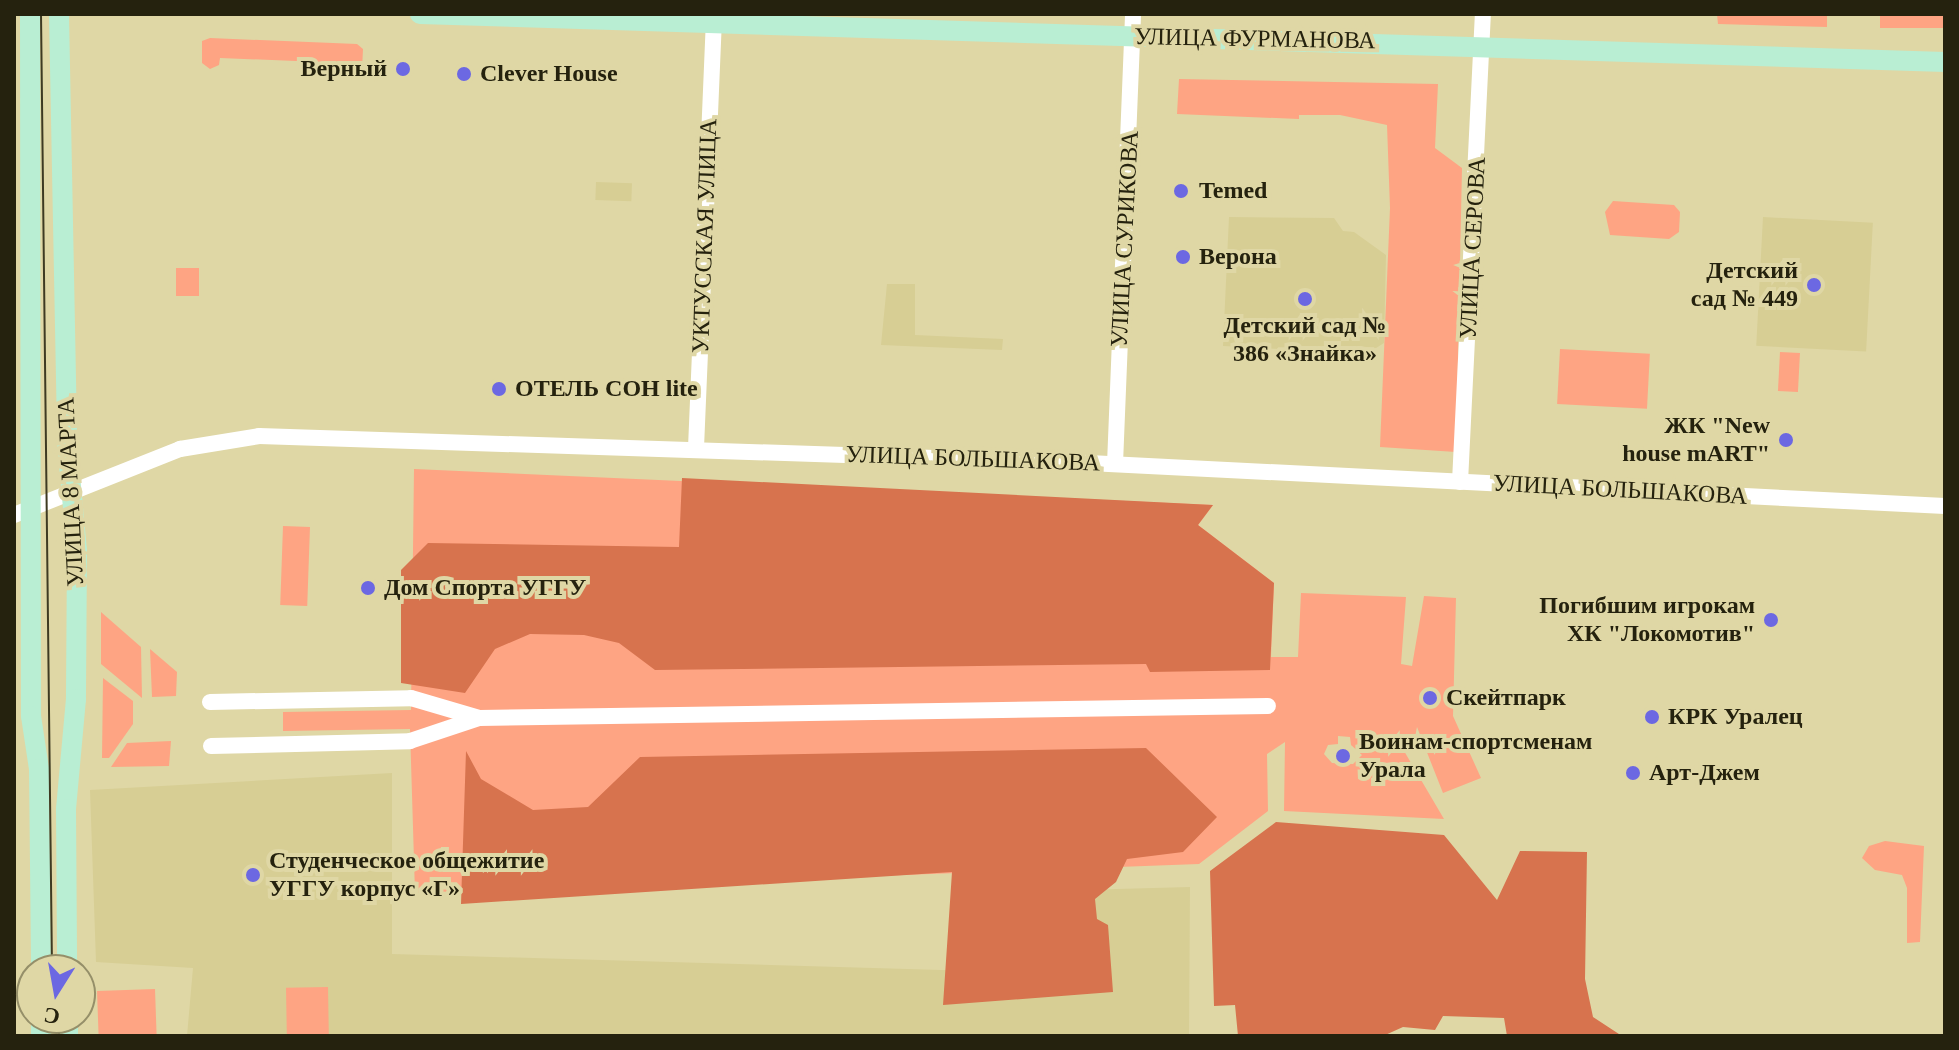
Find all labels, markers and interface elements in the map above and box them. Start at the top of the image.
street label: УЛИЦА ФУРМАНОВА [1134,22,1376,56]
place label: Верный [301,55,387,83]
marker: Верный [394,60,412,78]
place label: Clever House [480,60,618,88]
marker: Clever House [455,65,473,83]
street label: УКТУССКАЯ УЛИЦА [687,118,723,354]
street label: УЛИЦА СУРИКОВА [1105,130,1145,348]
street label: УЛИЦА СЕРОВА [1454,156,1492,340]
place label: Temed [1199,177,1267,205]
marker: Temed [1170,180,1192,202]
place label: Верона [1199,243,1277,271]
marker: Верона [1174,248,1192,266]
place label: Детский сад № 449 [1691,257,1798,313]
marker: Детский сад № 449 [1805,276,1823,294]
marker: Детский сад № 386 «Знайка» [1296,290,1314,308]
place label: Детский сад № 386 «Знайка» [1224,312,1386,368]
place label: ОТЕЛЬ СОН lite [515,375,698,403]
marker: ОТЕЛЬ СОН lite [490,380,508,398]
street label: УЛИЦА 8 МАРТА [52,397,90,587]
place label: ЖК "New house mART" [1622,412,1770,468]
marker: ЖК "New house mART" [1777,431,1795,449]
street label: УЛИЦА БОЛЬШАКОВА [845,440,1101,478]
street label: УЛИЦА БОЛЬШАКОВА [1492,469,1748,511]
place label: Дом Спорта УГГУ [384,574,586,602]
marker: Дом Спорта УГГУ [359,579,377,597]
place label: Погибшим игрокам ХК "Локомотив" [1539,592,1755,648]
marker: Погибшим игрокам ХК "Локомотив" [1762,611,1780,629]
place label: Скейтпарк [1446,684,1566,712]
marker: Скейтпарк [1421,689,1439,707]
place label: КРК Уралец [1668,703,1803,731]
marker: КРК Уралец [1643,708,1661,726]
place label: Воинам-спортсменам Урала [1359,728,1592,784]
marker: Воинам-спортсменам Урала [1334,747,1352,765]
place label: Арт-Джем [1649,759,1760,787]
marker: Арт-Джем [1624,764,1642,782]
place label: Студенческое общежитие УГГУ корпус «Г» [269,847,544,903]
marker: Студенческое общежитие УГГУ корпус «Г» [244,866,262,884]
north arrow [16,954,96,1034]
text: С [42,1002,62,1030]

